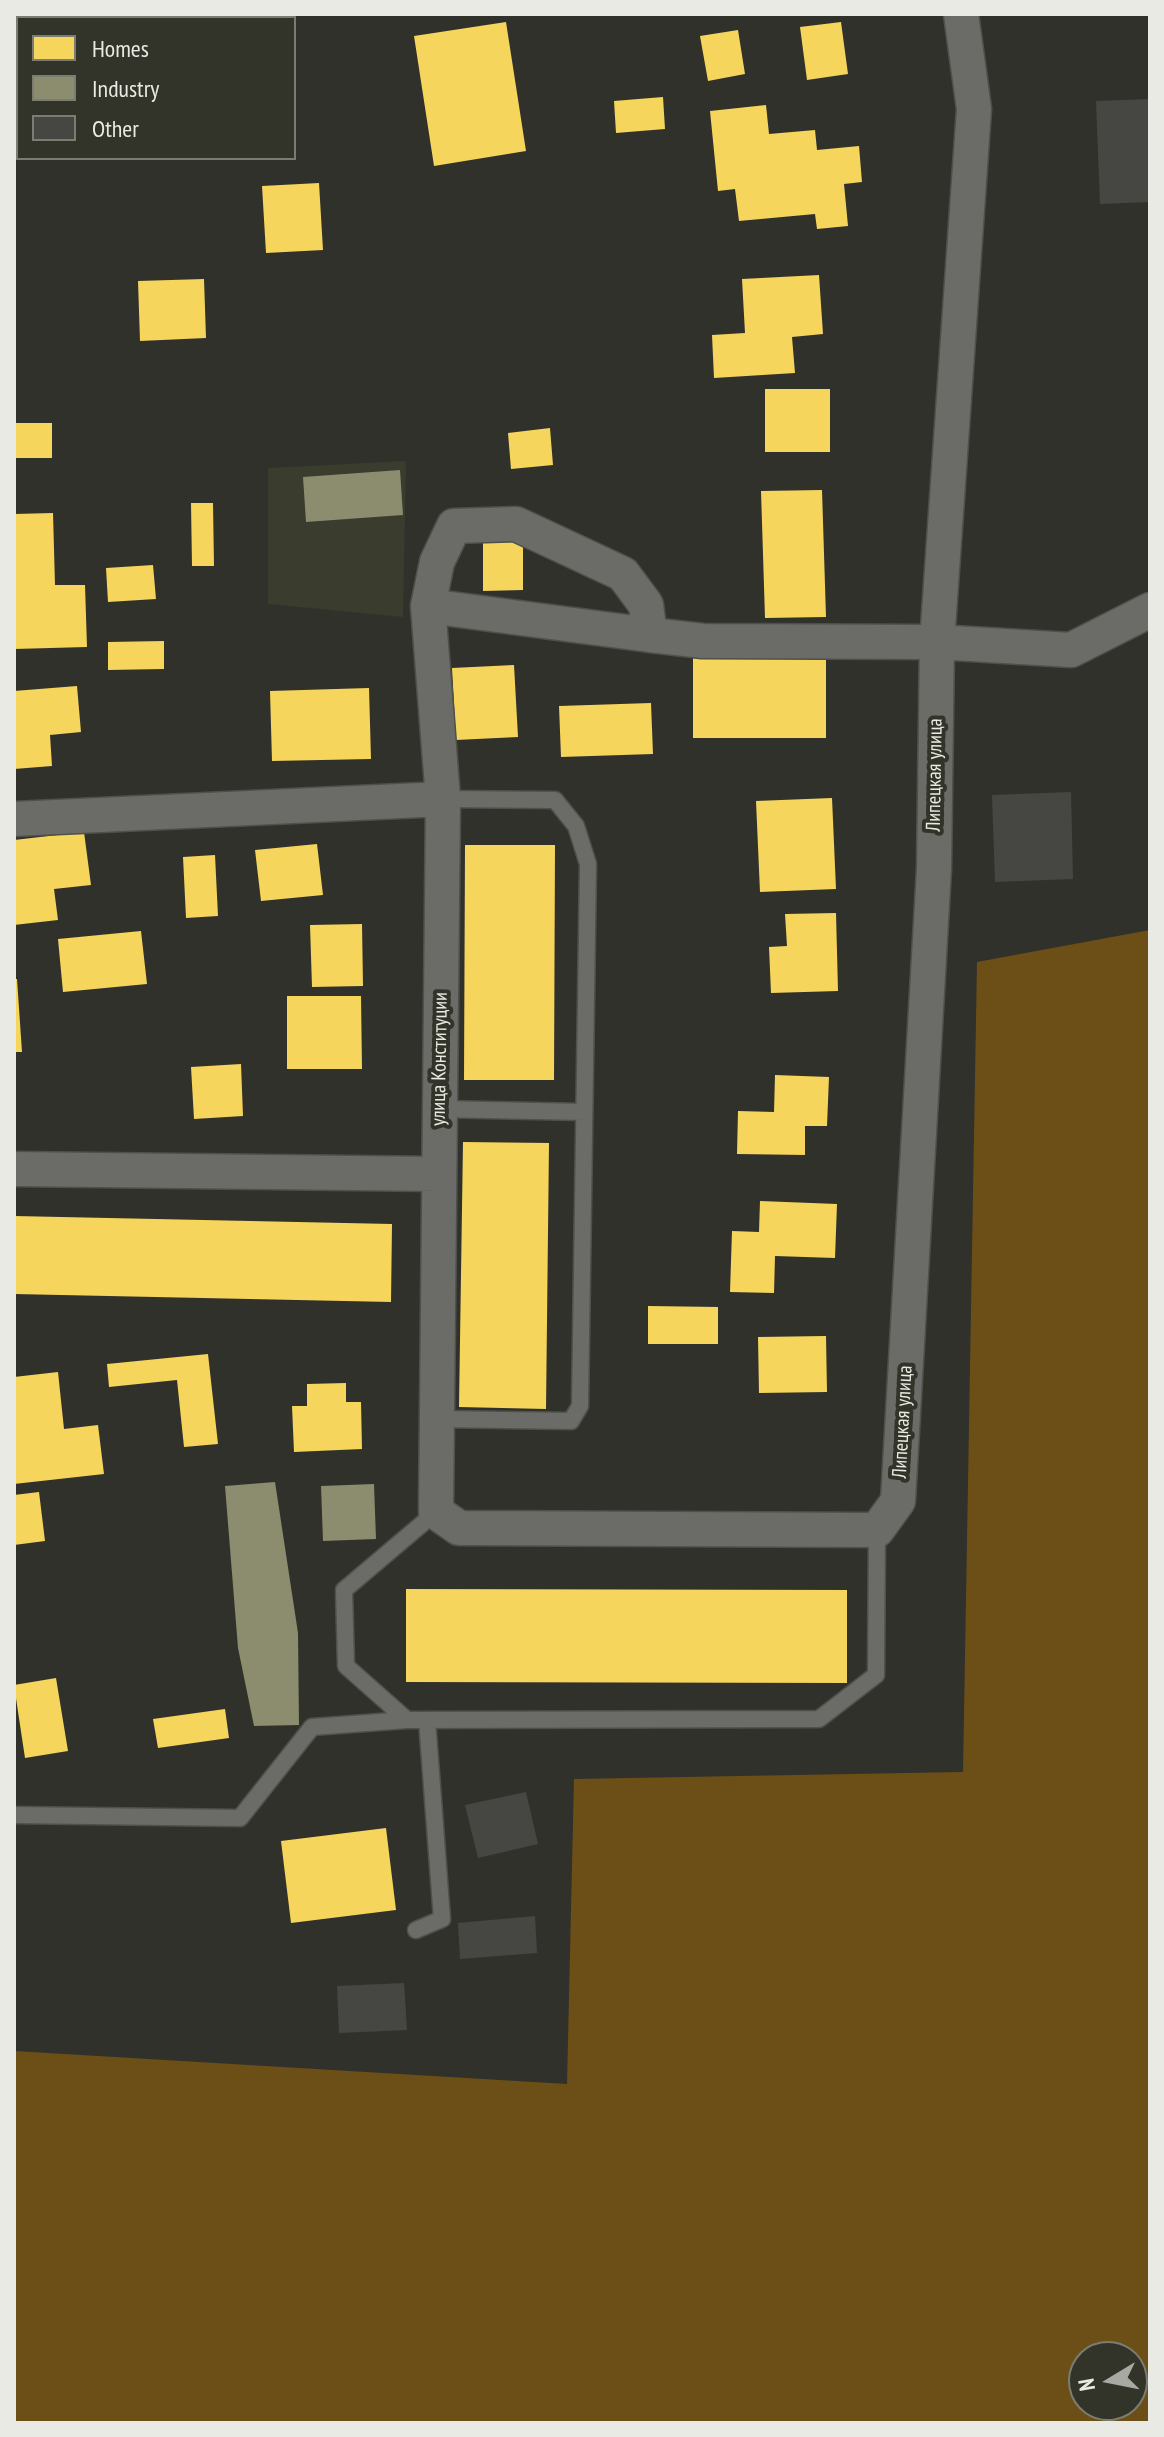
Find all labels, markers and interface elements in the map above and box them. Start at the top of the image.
legend [16,16,296,160]
text: Homes [92,33,149,64]
text: Industry [92,73,159,104]
text: Other [92,113,139,144]
street label: Липецкая улица [922,718,948,832]
street label: улица Конституции [427,992,453,1126]
street label: Липецкая улица [888,1365,918,1479]
north arrow [1068,2341,1148,2421]
text: N [1072,2377,1101,2393]

